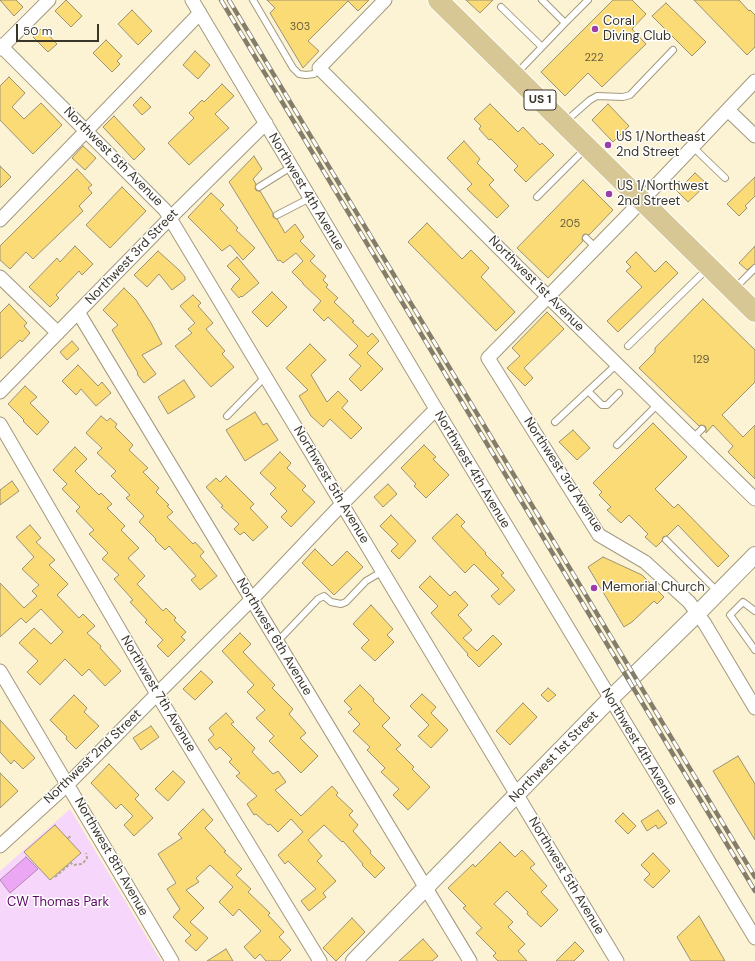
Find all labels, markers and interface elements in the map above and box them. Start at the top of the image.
place label: Coral Diving Club [603,14,671,45]
scale bar [18,16,101,42]
house number: 303 [290,20,310,34]
text: 50 m [23,23,52,39]
marker: Coral Diving Club [590,24,600,34]
house number: 222 [584,51,604,65]
road number: US 1 [524,90,556,110]
street label: Northwest 5th Avenue [60,104,166,210]
place label: US 1/Northeast 2nd Street [616,130,705,161]
street label: Northwest 4th Avenue [265,131,347,253]
marker: US 1/Northeast 2nd Street [603,140,613,150]
place label: US 1/Northwest 2nd Street [617,179,709,210]
marker: US 1/Northwest 2nd Street [604,189,614,199]
street label: Northwest 3rd Street [82,206,182,308]
house number: 205 [560,217,580,231]
street label: Northwest 1st Avenue [485,233,587,335]
house number: 129 [693,353,709,367]
street label: Northwest 4th Avenue [431,409,513,531]
street label: Northwest 3rd Avenue [520,415,606,535]
street label: Northwest 5th Avenue [290,424,372,546]
street label: Northwest 6th Avenue [233,575,315,699]
place label: Memorial Church [602,580,705,596]
marker: Memorial Church [589,583,599,593]
street label: Northwest 7th Avenue [117,633,199,755]
street label: Northwest 4th Avenue [598,686,680,808]
street label: Northwest 2nd Street [41,706,145,808]
street label: Northwest 1st Street [506,708,602,806]
street label: Northwest 8th Avenue [71,795,151,919]
street label: Northwest 5th Avenue [525,815,607,937]
park label: CW Thomas Park [7,895,109,911]

